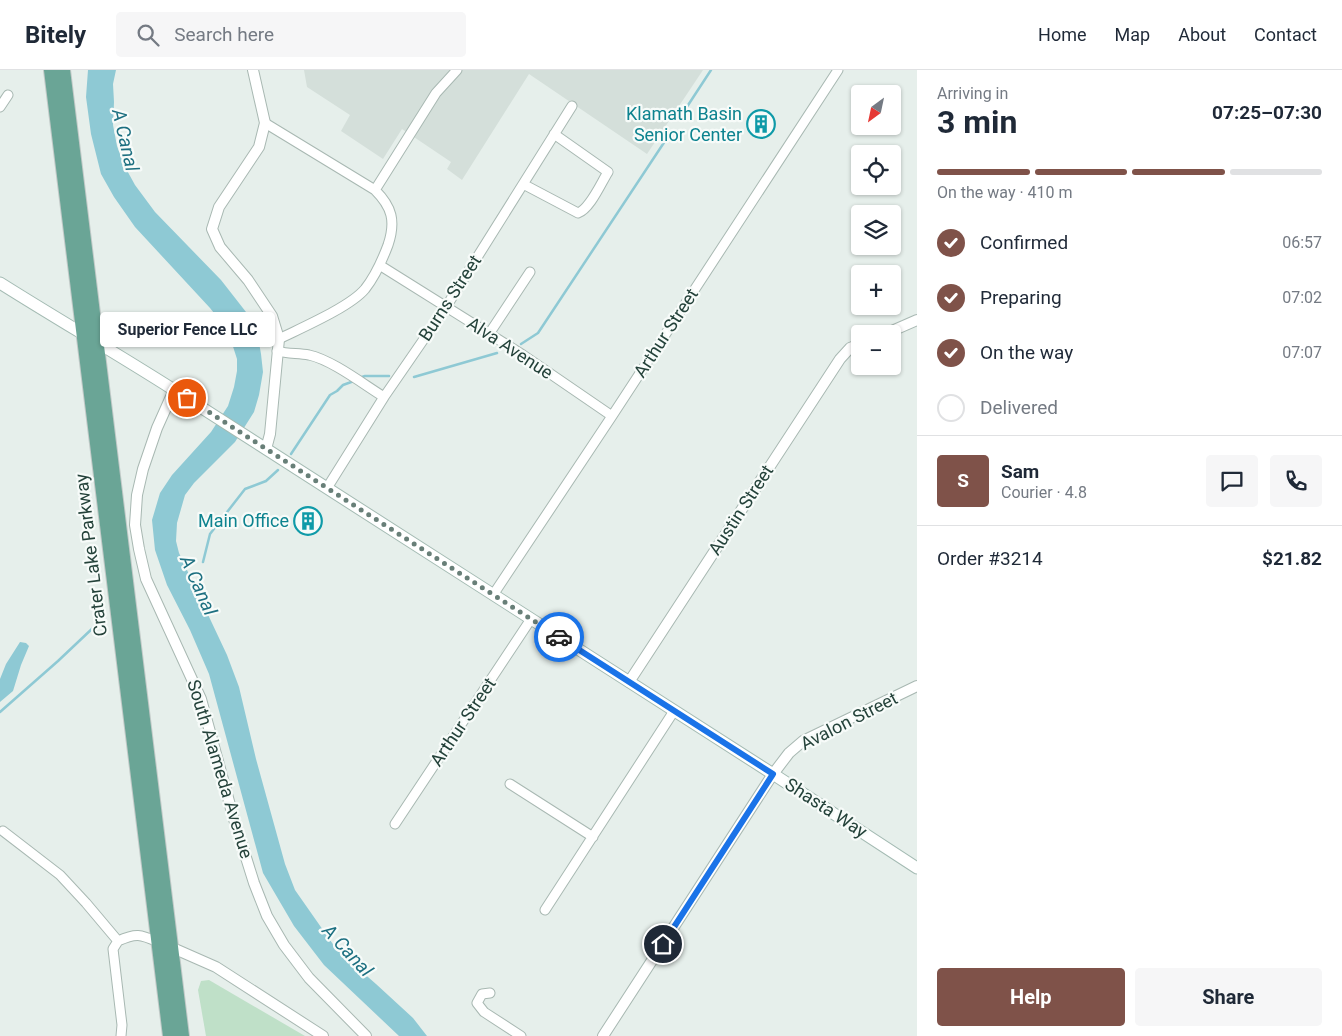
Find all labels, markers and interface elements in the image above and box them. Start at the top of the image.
search box [116,12,466,57]
text: Bitely [25,21,86,49]
icon: search [134,21,162,49]
text: Search here [174,23,274,46]
text: Home [1038,24,1087,45]
text: Map [1115,24,1150,45]
text: About [1178,24,1226,45]
text: Contact [1254,24,1317,45]
text: Arriving in [937,84,1008,103]
north arrow [851,85,901,135]
map controls [851,85,901,375]
text: 07:25–07:30 [1212,101,1322,124]
place label: Klamath Basin Senior Center [626,103,742,145]
text: 3 min [937,103,1017,141]
water label: A Canal [107,106,144,174]
building icon: Klamath Basin Senior Center [746,109,776,139]
button: locate [851,145,901,195]
text: On the way · 410 m [937,183,1073,202]
button: layers [851,205,901,255]
icon: check [937,229,965,257]
text: Confirmed [980,231,1068,254]
text: 06:57 [1282,233,1322,252]
street label: Burns Street [414,251,485,345]
button: + [851,265,901,315]
street label: Arthur Street [629,284,702,381]
icon: check [937,284,965,312]
text: Preparing [980,286,1062,309]
text: 07:02 [1282,288,1322,307]
street label: Alva Avenue [464,312,557,383]
callout: Superior Fence LLC [100,313,274,348]
text: Superior Fence LLC [118,320,257,339]
button: − [851,325,901,375]
icon: check [937,339,965,367]
text: On the way [980,341,1073,364]
text: 07:07 [1282,343,1322,362]
pin [166,377,208,419]
icon: bag [173,384,201,412]
text: Delivered [980,396,1058,419]
button: chat [1206,455,1258,507]
button: phone [1270,455,1322,507]
text: Sam [1001,460,1039,483]
street label: Austin Street [704,461,777,559]
text: S [957,469,969,492]
street label: Crater Lake Parkway [70,472,111,638]
text: Courier · 4.8 [1001,483,1087,502]
building icon: Main Office [293,506,323,536]
place label: Main Office [198,510,289,531]
text: Order #3214 [937,547,1043,570]
text: $21.82 [1262,547,1322,570]
water label: A Canal [175,551,222,619]
courier [534,612,584,662]
icon: car [545,623,573,651]
street label: Arthur Street [425,673,500,770]
street label: South Alameda Avenue [183,677,258,861]
street label: Avalon Street [797,687,901,754]
street label: Shasta Way [781,773,872,842]
water label: A Canal [317,919,378,982]
pin [642,923,684,965]
icon: home [649,930,677,958]
button: Help [937,968,1125,1026]
button: Share [1135,968,1322,1026]

